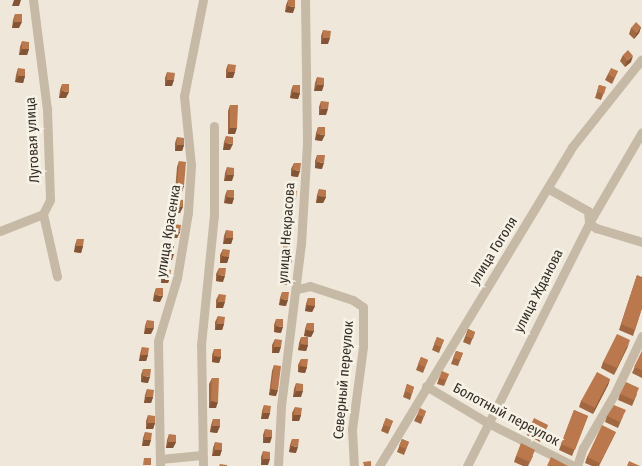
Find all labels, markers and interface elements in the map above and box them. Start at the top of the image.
street label: Луговая улица [22,97,44,183]
street label: улица Некрасова [275,182,299,284]
street label: улица Красенка [153,184,185,278]
street label: улица Гоголя [466,214,522,288]
street label: улица Жданова [511,247,567,335]
street label: Северный переулок [330,320,358,440]
street label: Болотный переулок [450,380,562,450]

